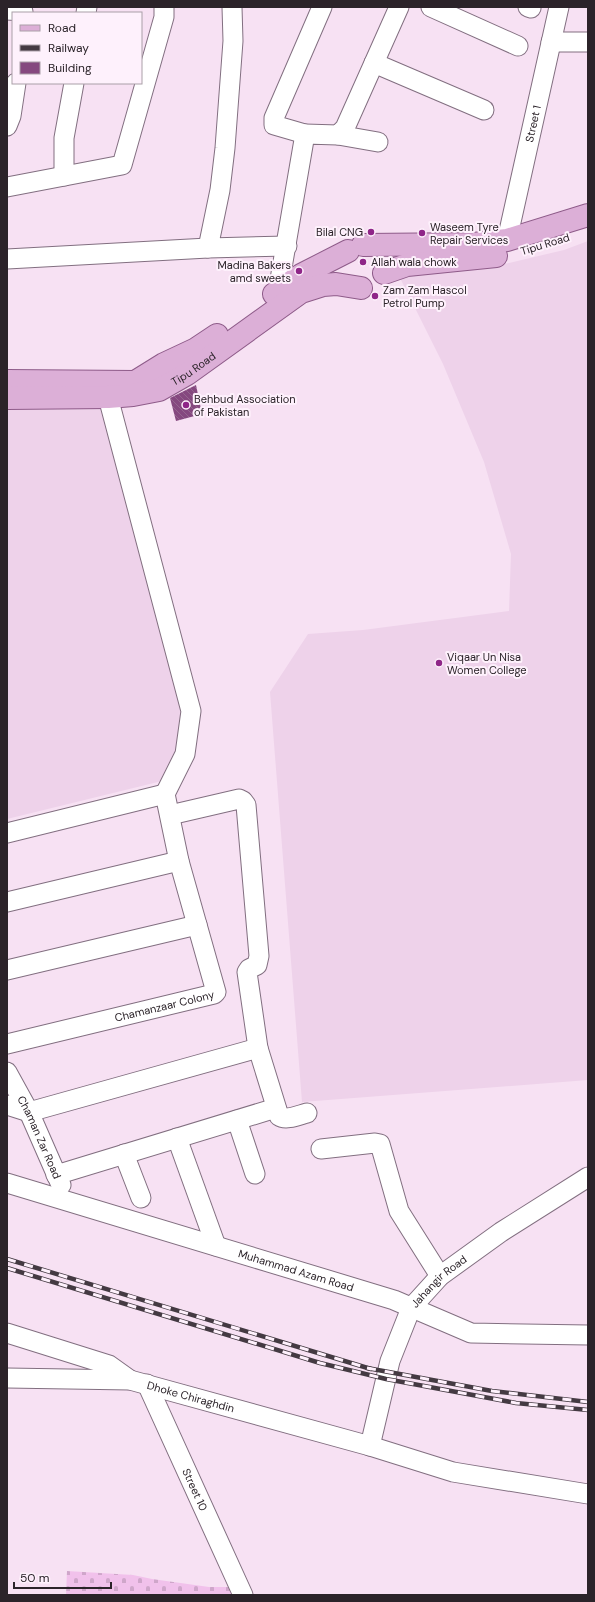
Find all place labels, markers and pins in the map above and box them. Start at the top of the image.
place label: Waseem Tyre Repair Services [430,220,508,247]
place label: Bilal CNG [316,225,363,239]
marker: Bilal CNG [366,227,376,237]
marker: Waseem Tyre Repair Services [417,228,427,238]
place label: Allah wala chowk [371,255,457,269]
marker: Allah wala chowk [358,257,368,267]
place label: Madina Bakers amd sweets [217,258,291,285]
marker: Madina Bakers amd sweets [294,266,304,276]
place label: Zam Zam Hascol Petrol Pump [383,283,467,310]
marker: Zam Zam Hascol Petrol Pump [370,291,380,301]
place label: Behbud Association of Pakistan [194,392,296,419]
marker: Behbud Association of Pakistan [181,400,191,410]
place label: Viqaar Un Nisa Women College [447,650,527,677]
marker: Viqaar Un Nisa Women College [434,658,444,668]

